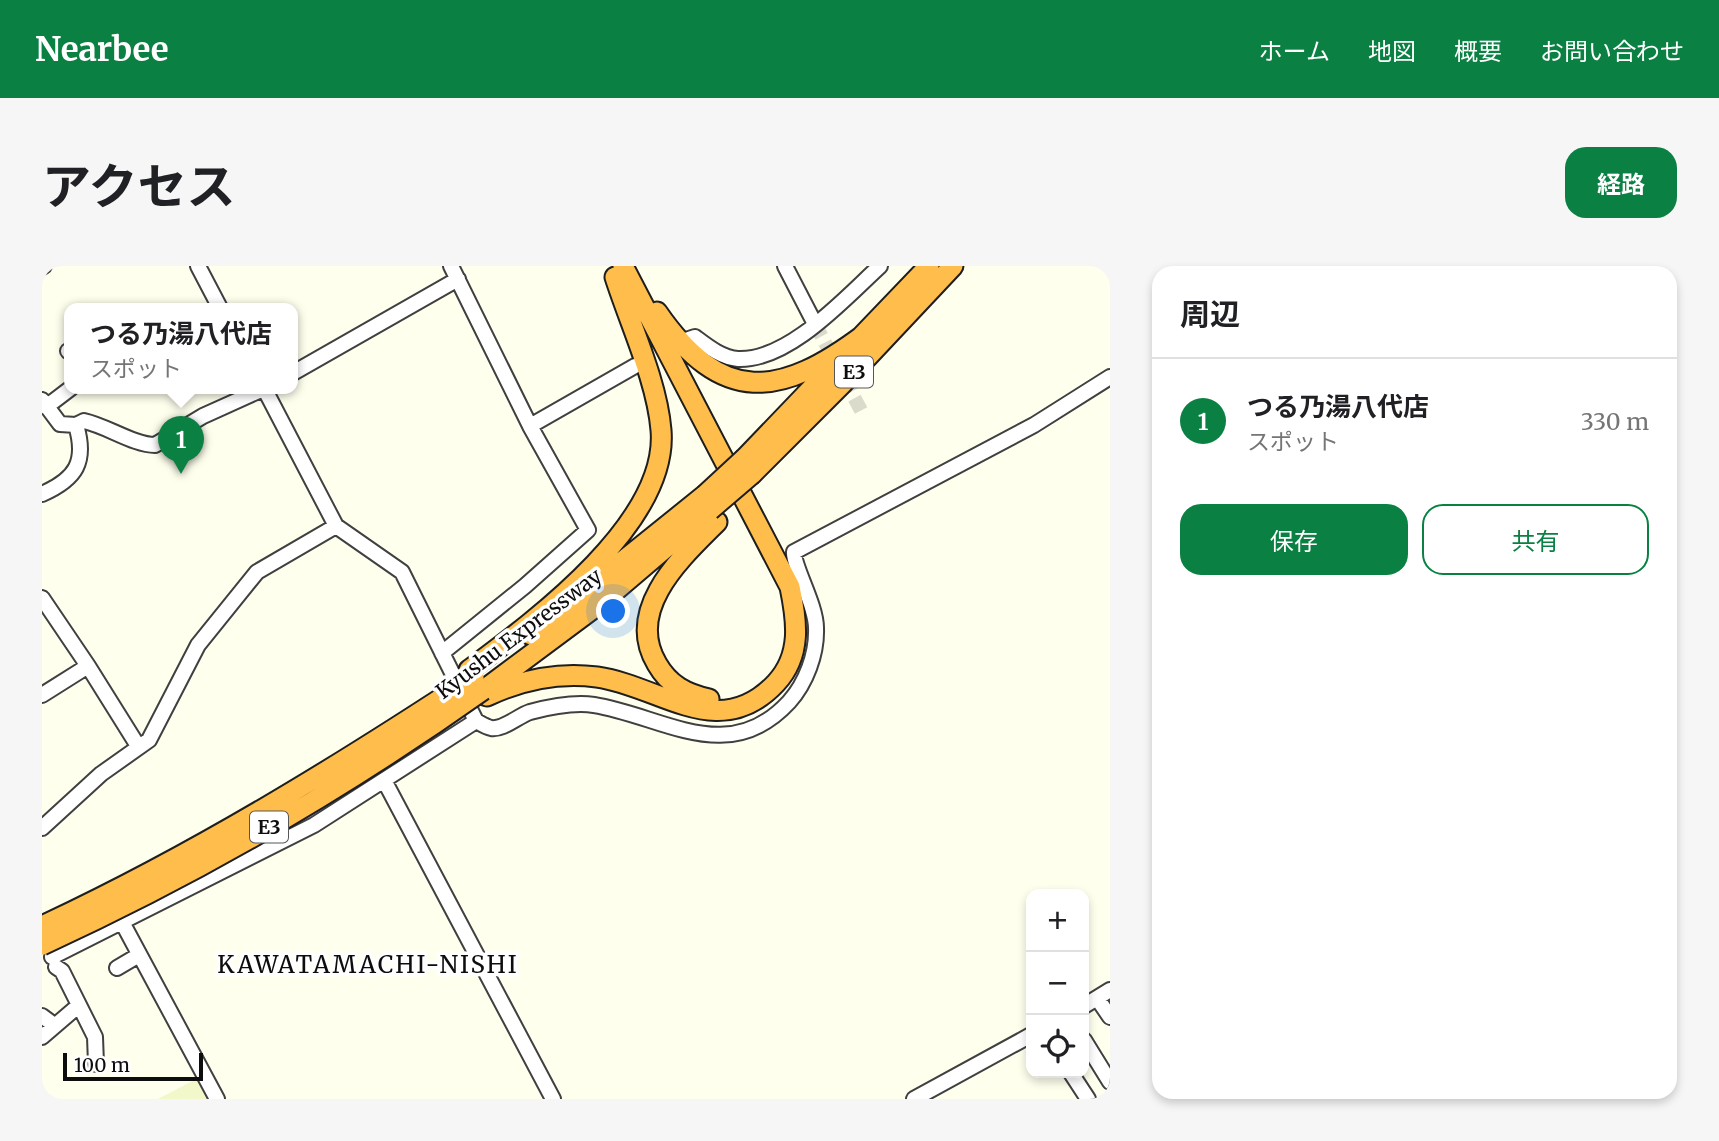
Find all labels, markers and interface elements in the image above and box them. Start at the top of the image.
text: Nearbee [35,29,169,70]
text: ホーム [1259,36,1330,67]
text: 地図 [1368,36,1416,67]
text: 概要 [1454,36,1502,67]
text: お問い合わせ [1540,36,1684,67]
button: 経路 [1565,147,1677,218]
text: アクセス [42,156,236,217]
text: 周辺 [1180,295,1240,333]
popup [64,303,298,394]
text: つる乃湯八代店 [90,317,272,350]
text: スポット [90,354,182,383]
road number: E3 [835,356,873,388]
text: つる乃湯八代店 [1247,390,1429,423]
text: 1 [1198,407,1208,436]
text: 330 m [1581,407,1649,436]
pin: 1 [158,416,204,474]
text: スポット [1247,427,1339,456]
button: 保存 [1180,504,1408,575]
button: 共有 [1422,504,1649,575]
street label: Kyushu Expressway [430,562,608,705]
your location [596,594,630,628]
road number: E3 [250,812,288,842]
map controls [1026,889,1089,1078]
button: + [1026,889,1089,952]
district label: KAWATAMACHI-NISHI [217,949,519,980]
button: − [1026,952,1089,1015]
button: locate [1026,1015,1089,1078]
scale bar [63,1050,203,1082]
text: 100 m [74,1053,130,1077]

